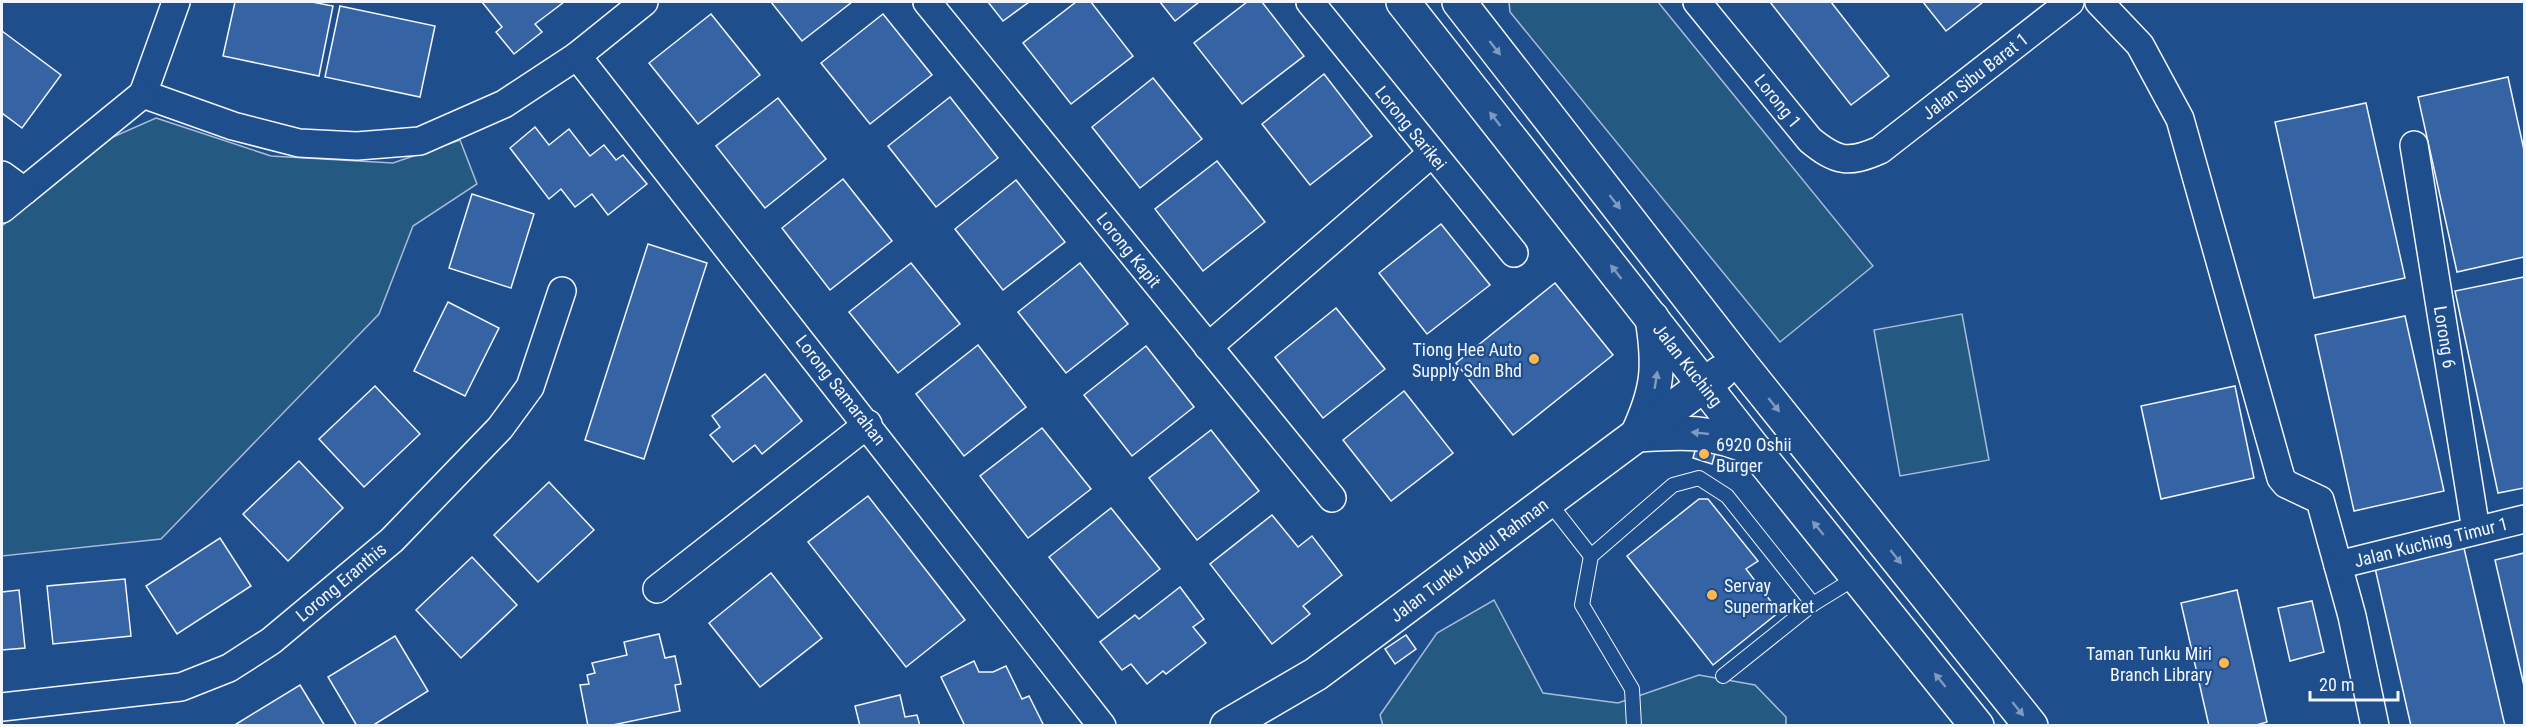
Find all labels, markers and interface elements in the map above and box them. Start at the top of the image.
street label: Jalan Sibu Barat 1 [1918,28,2032,124]
one-way arrow [1489,39,1501,55]
street label: Lorong 1 [1750,70,1806,132]
street label: Lorong Sarikei [1371,82,1451,174]
one-way arrow [1489,111,1502,127]
one-way arrow [1608,194,1620,209]
street label: Lorong Kapit [1092,208,1166,292]
one-way arrow [1610,265,1622,280]
street label: Lorong 6 [2430,304,2460,370]
street label: Jalan Kuching [1649,319,1727,411]
street label: Lorong Samarahan [792,331,890,449]
place label: Tiong Hee Auto Supply Sdn Bhd [1412,339,1522,381]
marker: Tiong Hee Auto Supply Sdn Bhd [1527,352,1541,366]
one-way arrow [1651,371,1660,390]
one-way arrow [1767,397,1780,413]
one-way arrow [1690,428,1709,438]
place label: 6920 Oshii Burger [1716,434,1792,476]
marker: 6920 Oshii Burger [1697,447,1711,461]
street label: Jalan Tunku Abdul Rahman [1386,494,1552,626]
street label: Jalan Kuching Timur 1 [2352,513,2510,571]
one-way arrow [1812,521,1825,536]
street label: Lorong Eranthis [292,538,390,626]
one-way arrow [1889,549,1902,565]
place label: Servay Supermarket [1724,575,1814,617]
marker: Servay Supermarket [1705,588,1719,602]
place label: Taman Tunku Miri Branch Library [2086,643,2212,685]
marker: Taman Tunku Miri Branch Library [2217,656,2231,670]
scale bar [2310,664,2398,702]
one-way arrow [1934,672,1947,688]
text: 20 m [2319,674,2354,695]
one-way arrow [2011,701,2024,716]

